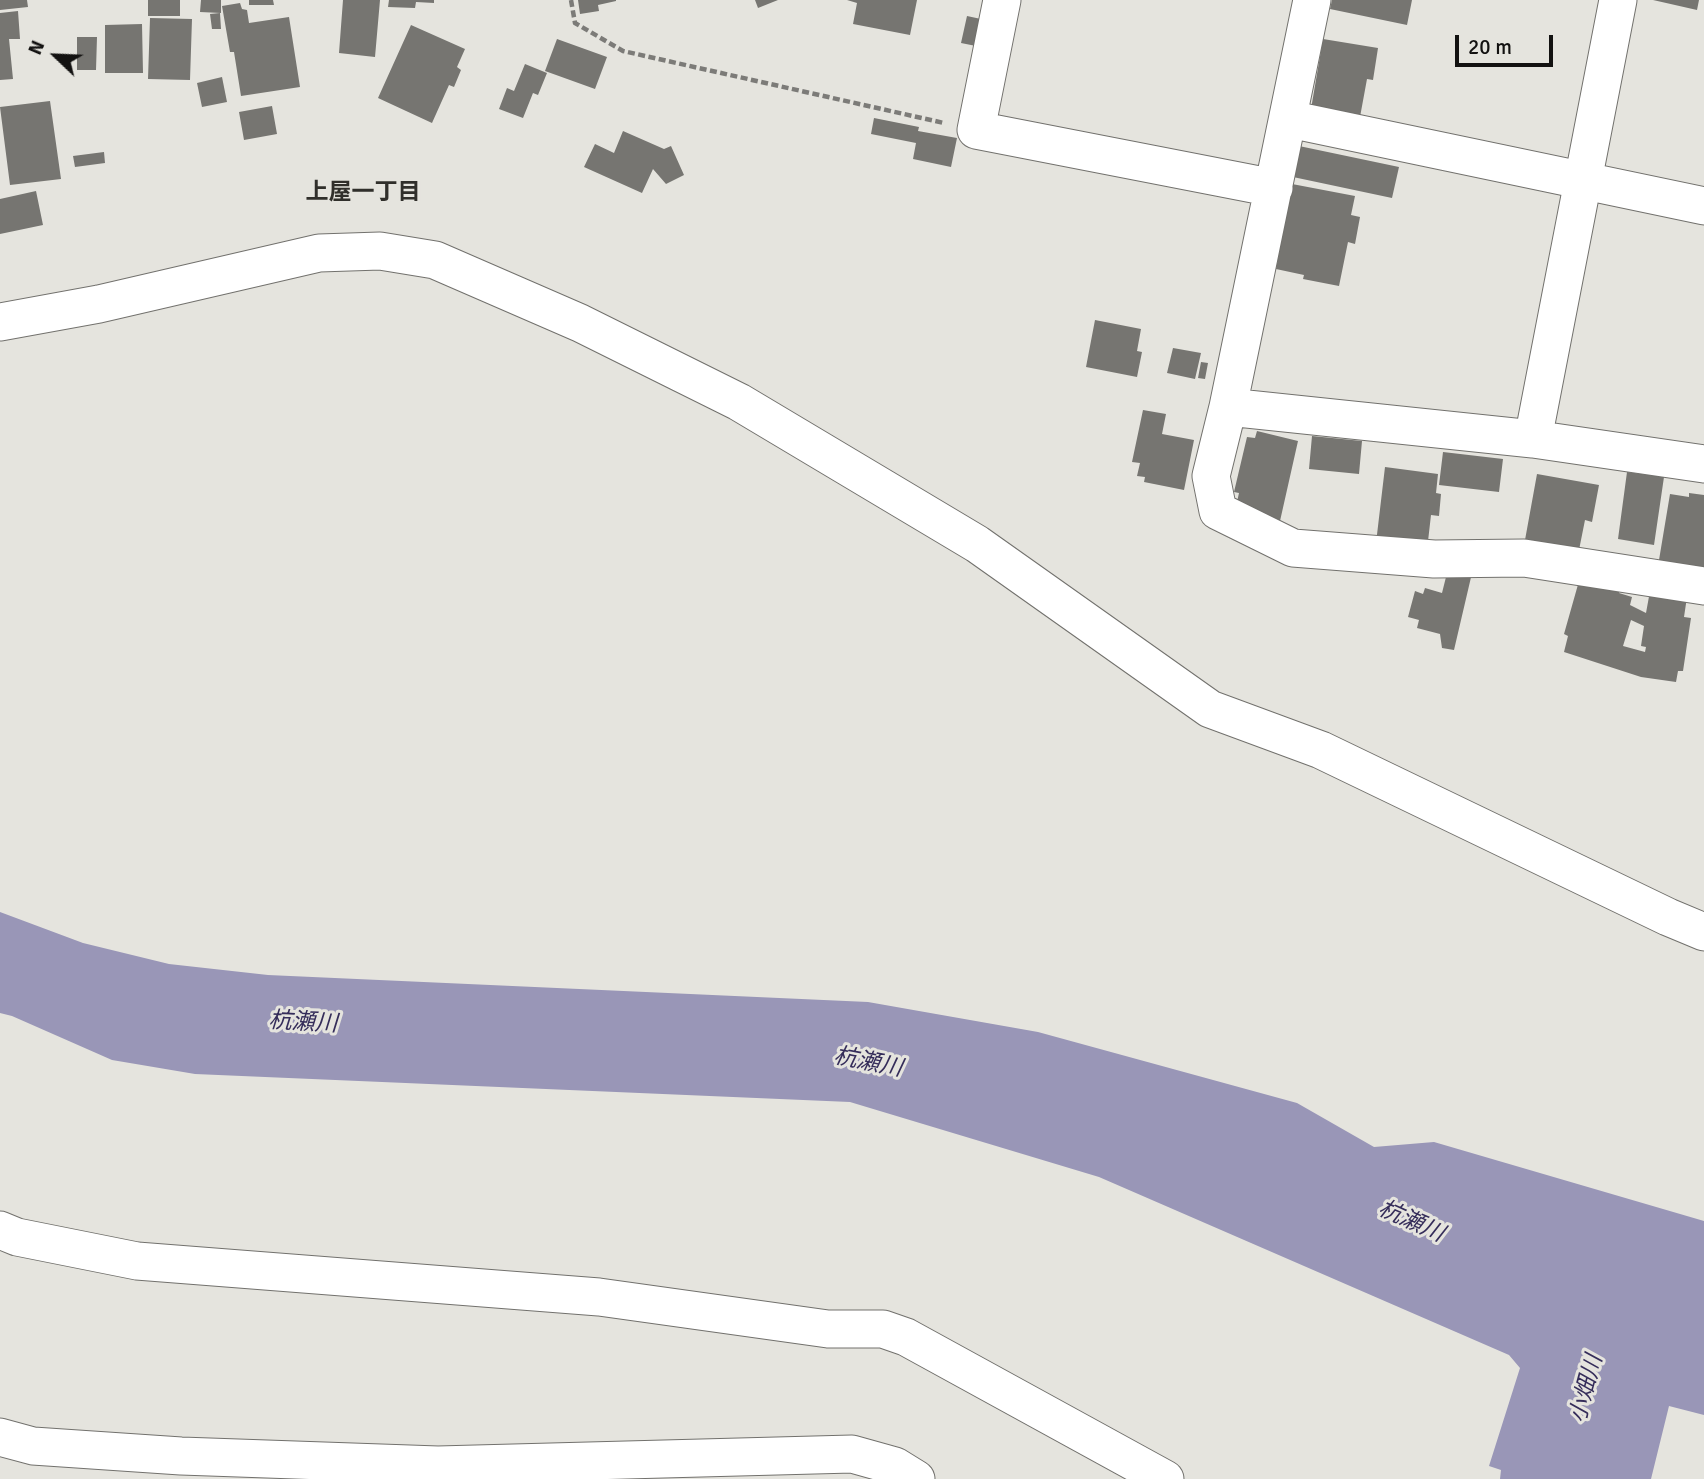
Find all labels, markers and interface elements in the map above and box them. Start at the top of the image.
north arrow [21,21,91,91]
scale bar [1459,21,1557,65]
text: 20 m [1468,34,1512,60]
text: N [23,37,50,59]
district label: 上屋一丁目 [306,179,420,207]
water label: 杭瀬川 [268,1007,338,1039]
water label: 杭瀬川 [832,1043,904,1083]
water label: 杭瀬川 [1374,1195,1448,1249]
water label: 小畑川 [1565,1352,1609,1426]

